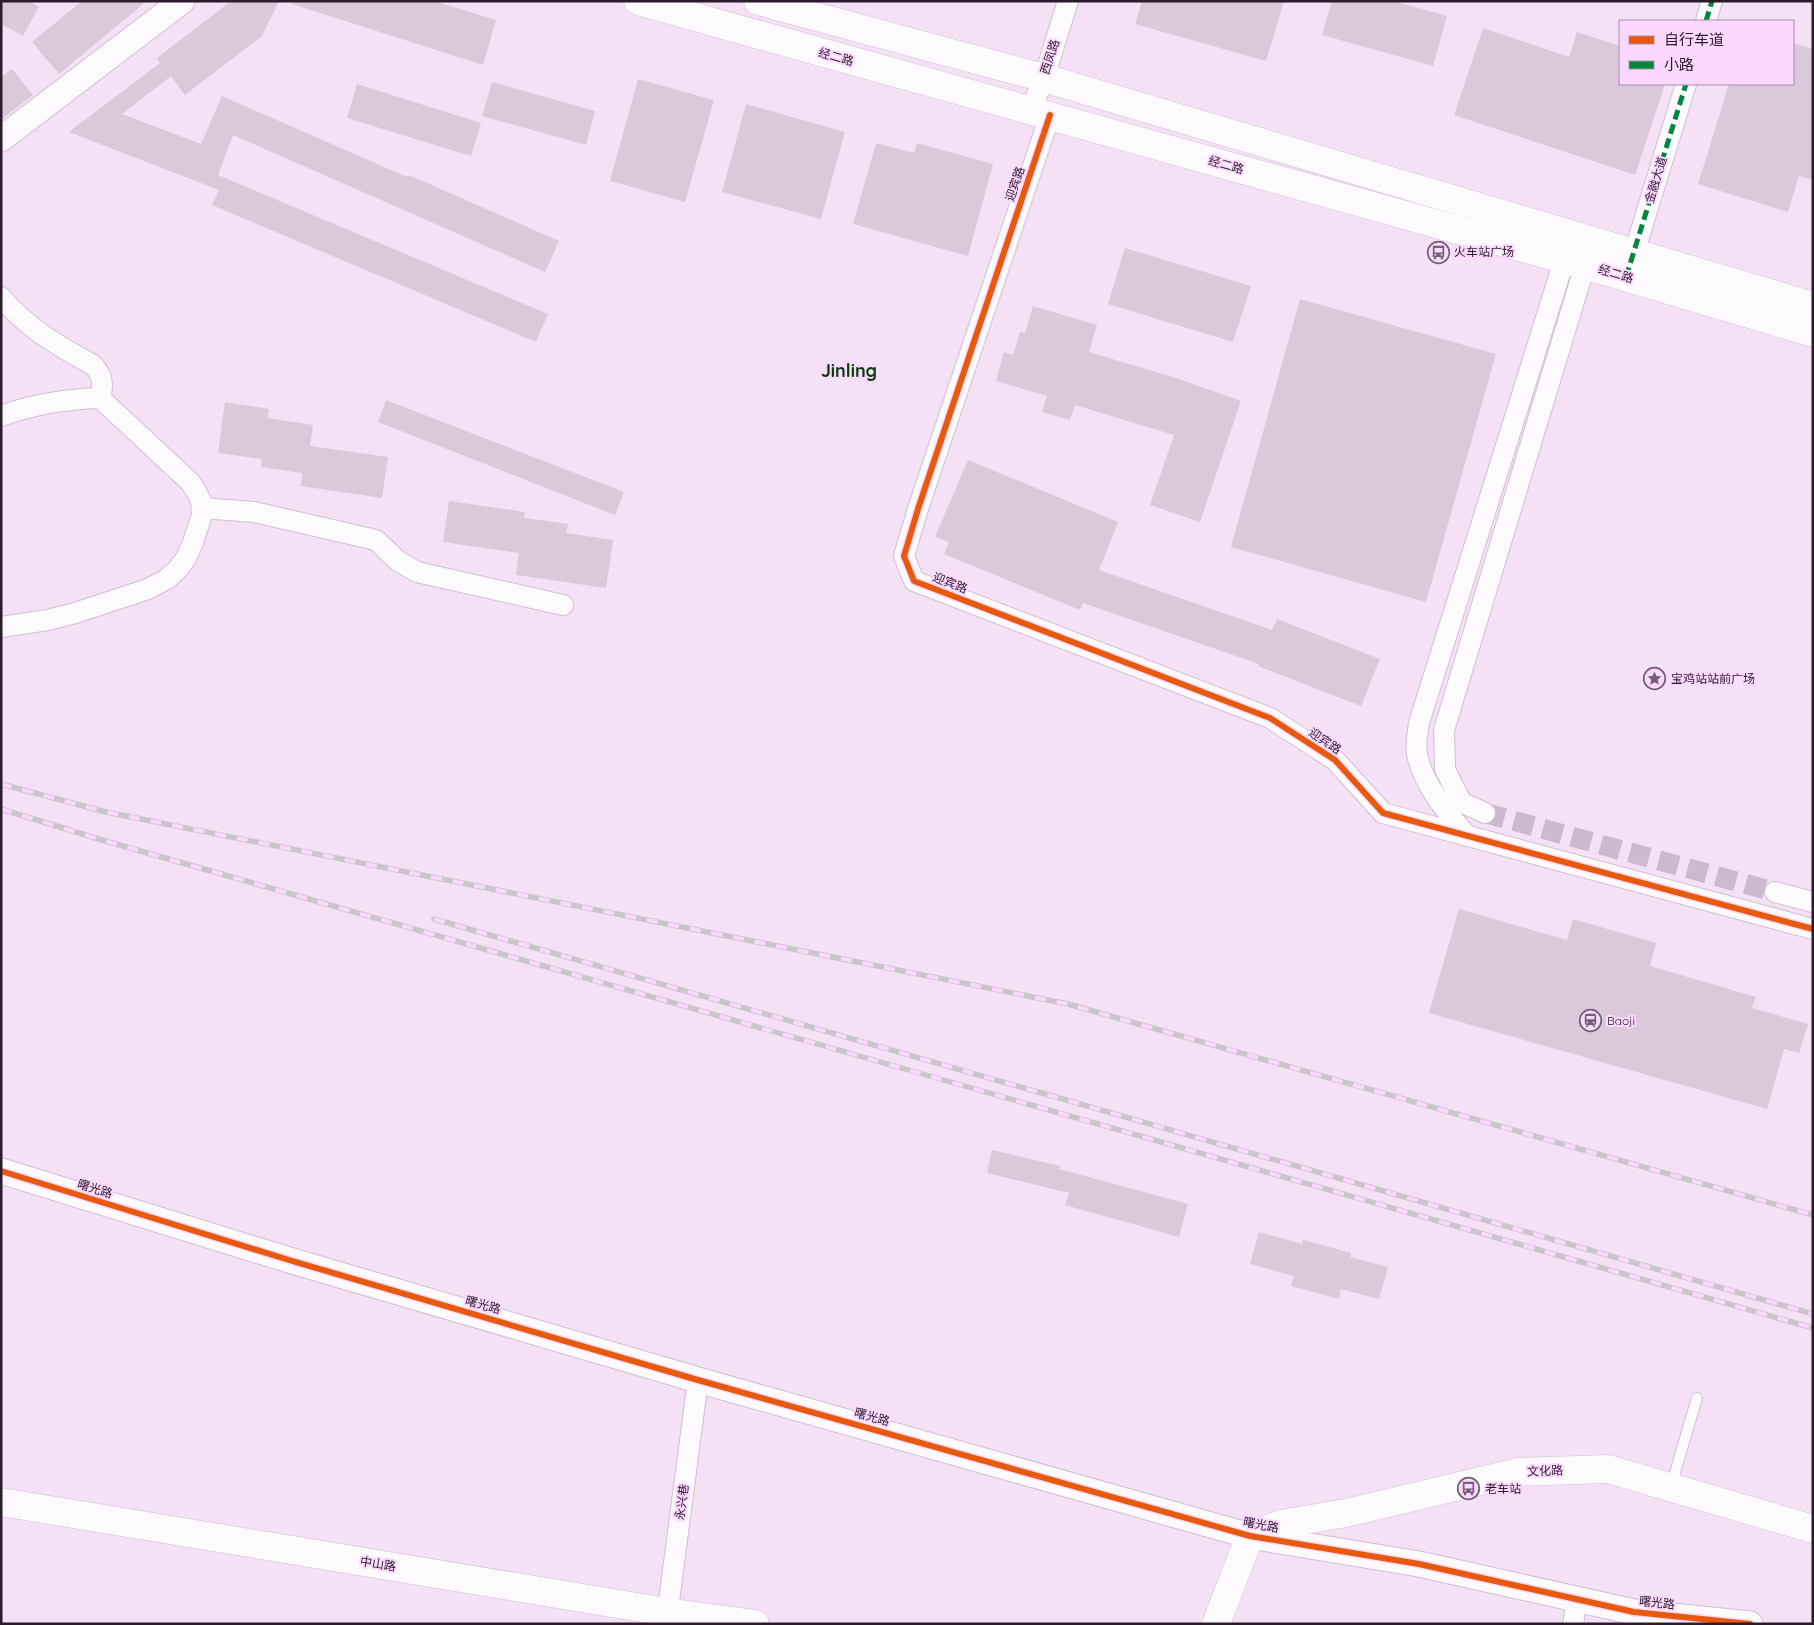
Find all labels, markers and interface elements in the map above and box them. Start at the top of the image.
legend [1619,20,1794,85]
text: 自行车道 [1664,30,1724,49]
street label: 西凤路 [1037,37,1062,76]
street label: 经二路 [817,44,856,69]
text: 小路 [1664,55,1694,74]
street label: 经二路 [1207,152,1246,177]
street label: 金融大道 [1641,155,1670,205]
street label: 迎宾路 [1002,164,1027,203]
bus stop icon: 火车站广场 [1426,240,1450,264]
place label: 火车站广场 [1454,244,1514,259]
street label: 经二路 [1597,261,1636,286]
district label: Jinling [821,359,877,382]
street label: 迎宾路 [931,569,970,596]
place icon: 宝鸡站站前广场 [1643,667,1667,691]
place label: 宝鸡站站前广场 [1671,671,1755,686]
street label: 迎宾路 [1306,724,1344,757]
station icon: Baoji [1579,1009,1603,1033]
place label: Baoji [1607,1013,1635,1028]
street label: 曙光路 [76,1176,115,1201]
street label: 曙光路 [464,1292,503,1317]
street label: 曙光路 [853,1404,892,1429]
street label: 文化路 [1527,1462,1563,1479]
bus stop icon: 老车站 [1457,1477,1481,1501]
place label: 老车站 [1485,1481,1521,1496]
street label: 永兴巷 [672,1483,691,1521]
street label: 曙光路 [1242,1514,1280,1535]
street label: 中山路 [359,1553,397,1574]
street label: 曙光路 [1638,1593,1676,1612]

